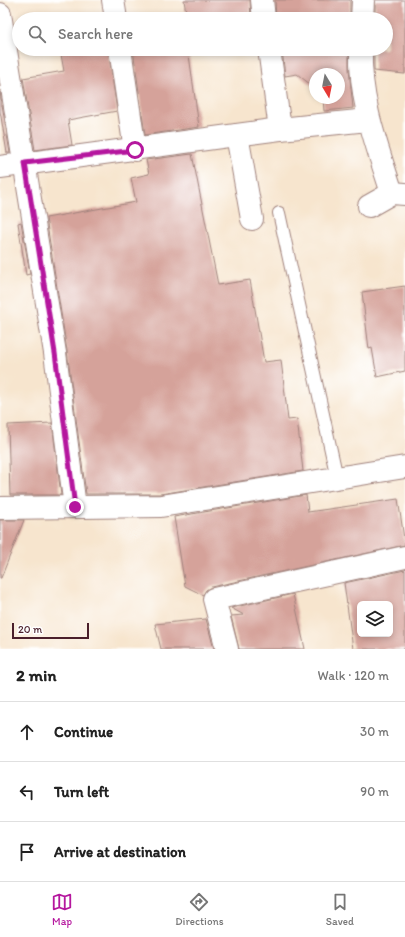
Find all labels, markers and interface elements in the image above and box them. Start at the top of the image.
search box [12,12,393,56]
icon: search [26,23,48,45]
text: Search here [58,25,133,43]
north arrow [309,68,345,104]
route start [126,141,144,159]
route end [66,498,84,516]
map controls [357,601,393,637]
button: layers [357,601,393,637]
scale bar [12,621,89,640]
text: 20 m [18,623,42,636]
text: 2 min [16,665,56,685]
text: Walk · 120 m [318,668,389,683]
icon: ahead [16,721,38,743]
text: Continue [54,723,113,741]
text: 30 m [360,724,389,739]
icon: left [16,781,38,803]
text: Turn left [54,783,109,801]
text: 90 m [360,784,389,799]
icon: arrive [16,841,38,863]
text: Arrive at destination [54,843,186,861]
tab: Map [51,891,73,928]
tab: Directions [175,891,224,928]
tab: Saved [326,891,354,928]

